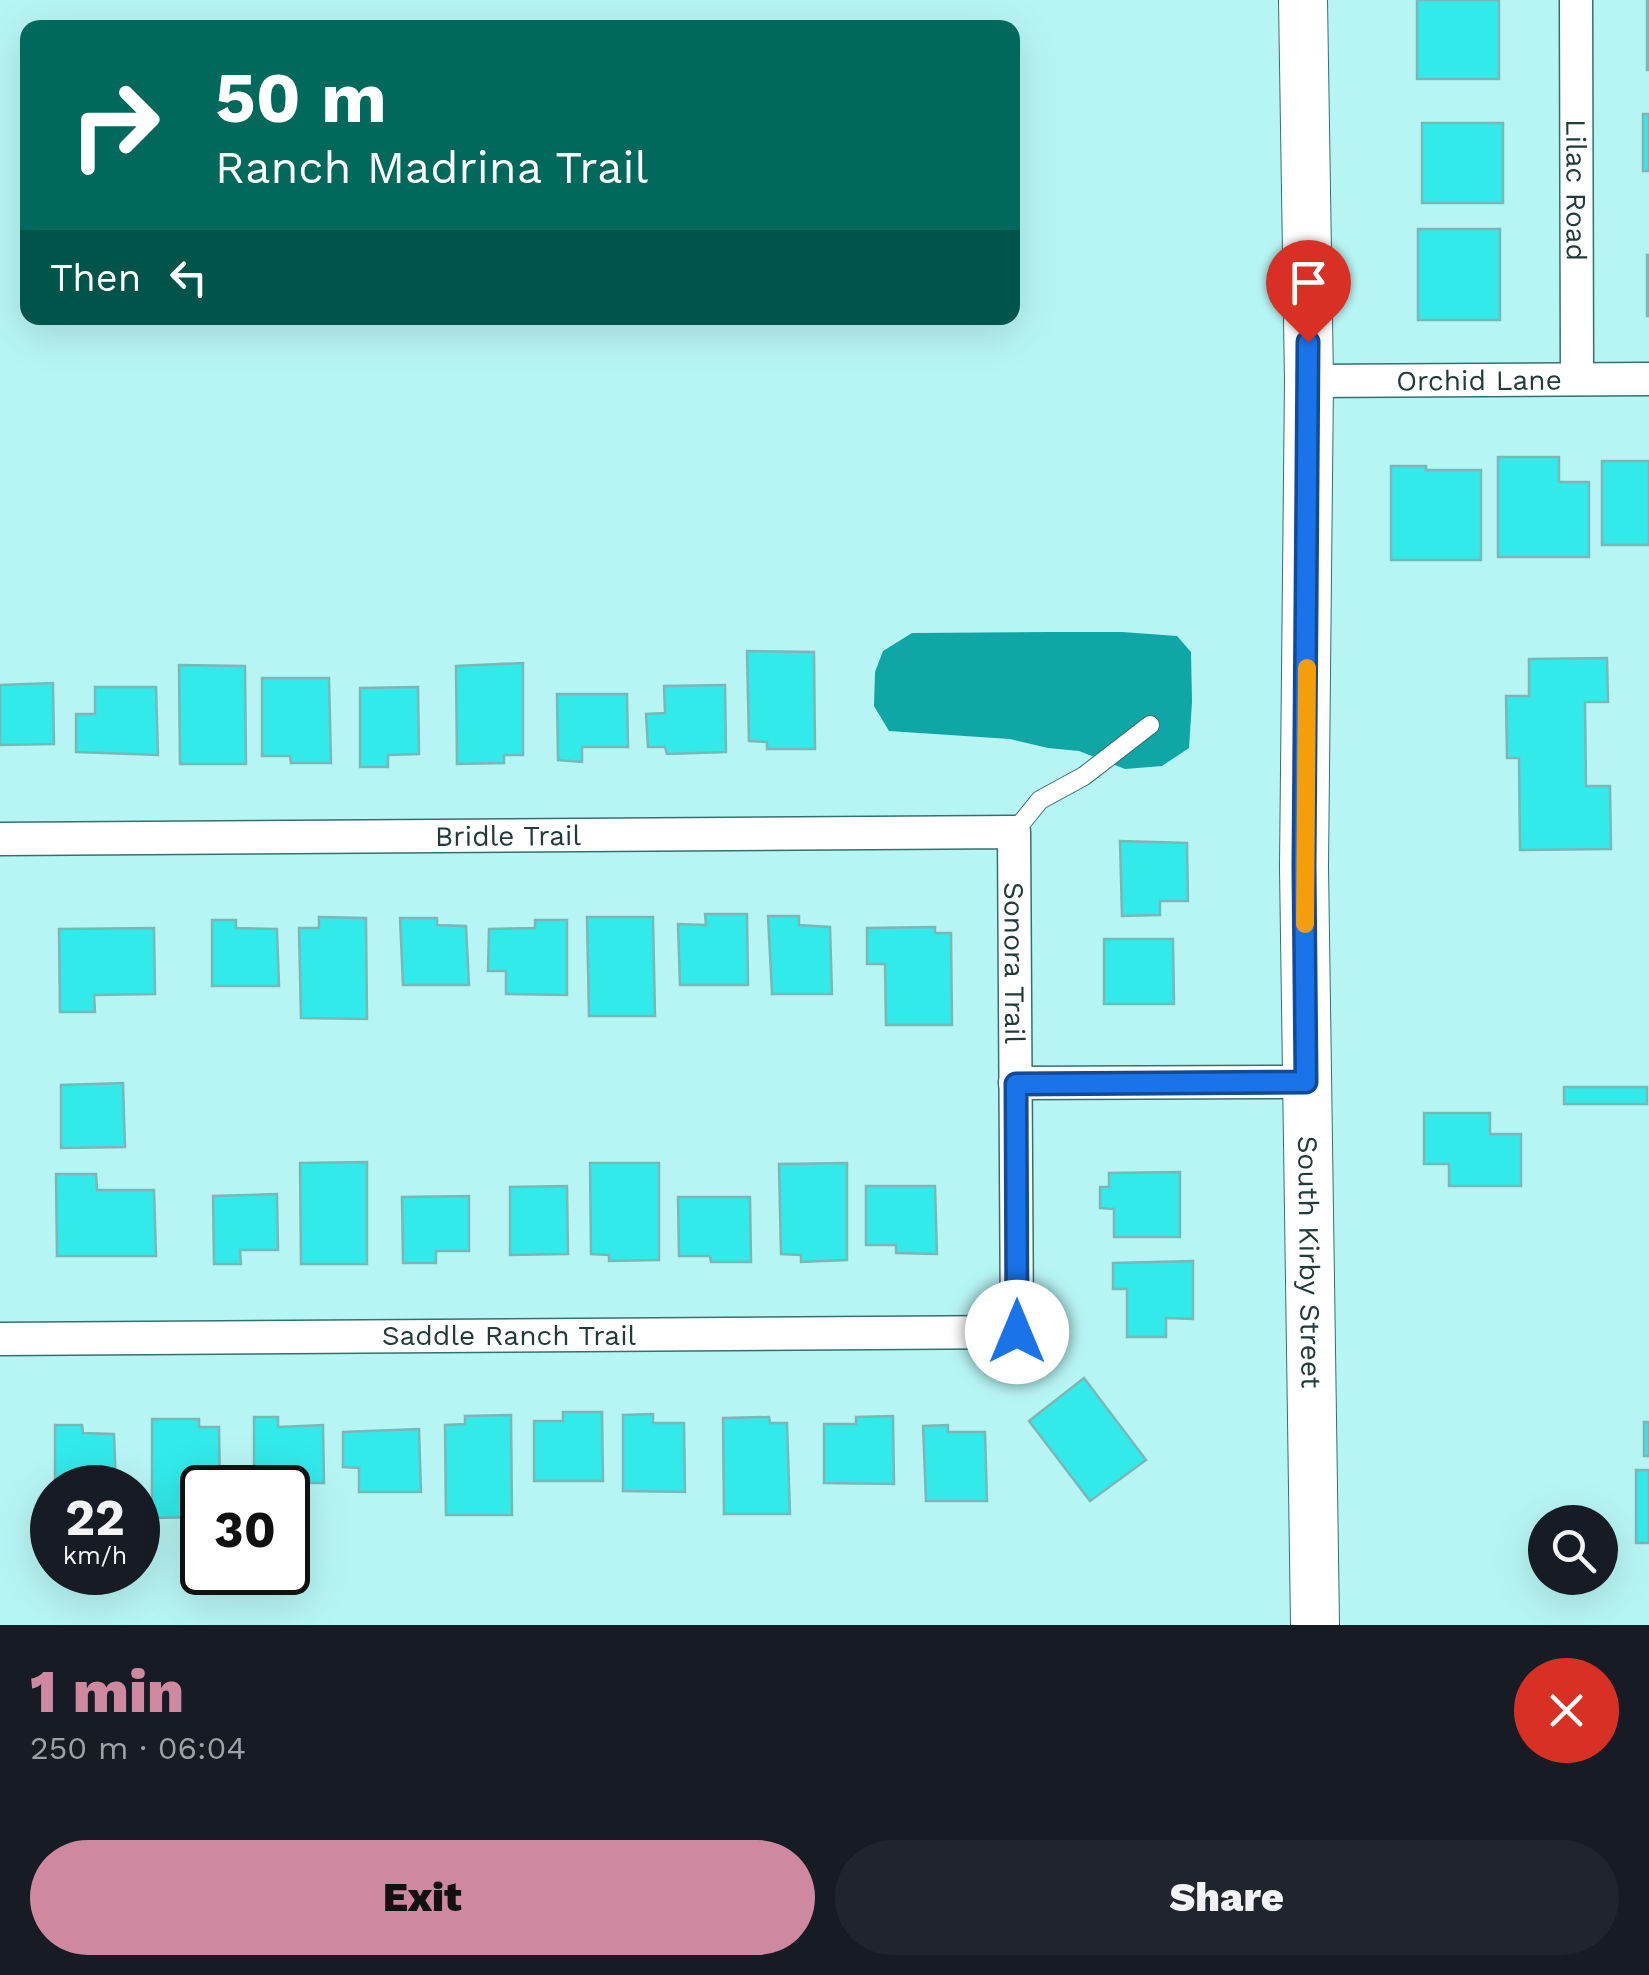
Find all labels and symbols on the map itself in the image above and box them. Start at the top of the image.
street label: Lilac Road [1560,119,1593,261]
pin [1266,240,1351,343]
street label: Orchid Lane [1396,363,1562,397]
street label: Bridle Trail [435,818,582,852]
street label: Sonora Trail [998,882,1032,1044]
street label: South Kirby Street [1291,1135,1328,1389]
position arrow [965,1280,1069,1384]
street label: Saddle Ranch Trail [382,1319,637,1352]
speed limit sign: 30 [180,1465,310,1595]

